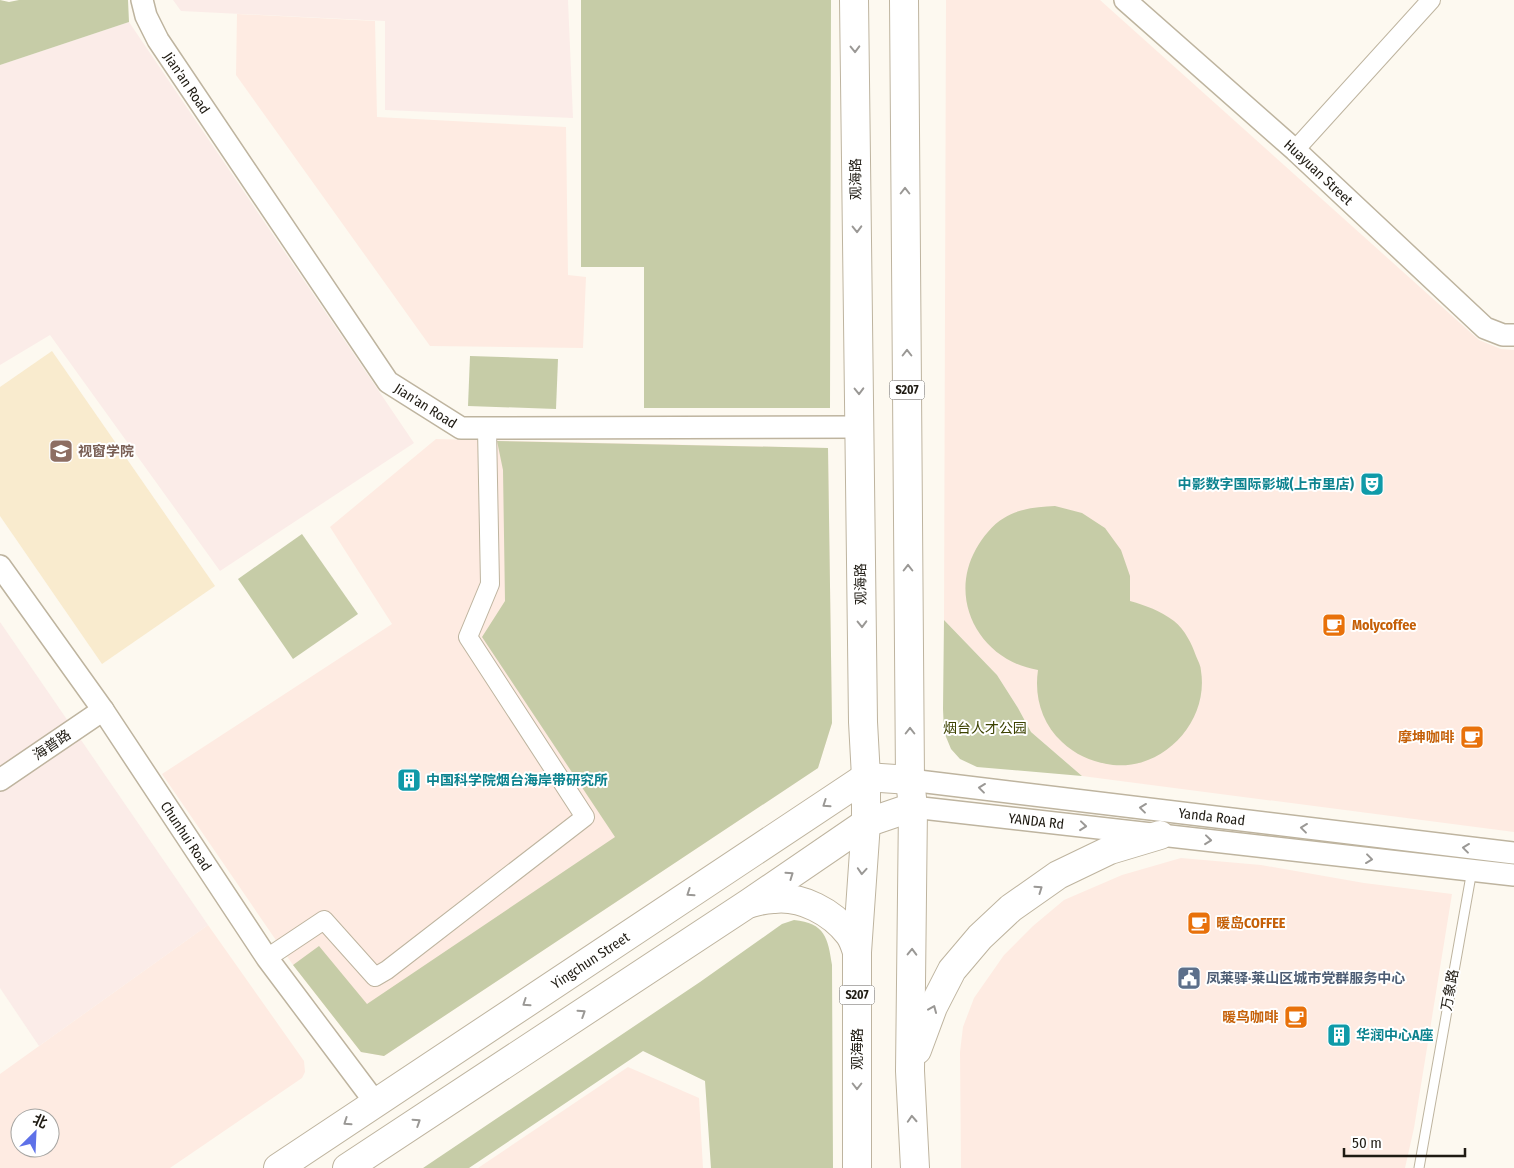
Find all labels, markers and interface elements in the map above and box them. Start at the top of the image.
one-way arrow [850,45,860,53]
street label: Jian'an Road [160,49,214,117]
street label: Huayuan Street [1281,136,1357,209]
street label: 观海路 [847,158,865,200]
one-way arrow [900,187,910,194]
one-way arrow [852,225,862,233]
one-way arrow [901,349,912,357]
street label: Jian'an Road [391,380,460,432]
road number: S207 [890,380,924,400]
one-way arrow [854,388,864,395]
school or university icon: 视窗学院 [48,438,74,464]
place label: 视窗学院 [78,443,134,460]
theatre icon: 中影数字国际影城(上市里店) [1359,471,1385,497]
place label: 中影数字国际影城(上市里店) [1178,476,1354,493]
street label: 观海路 [852,563,870,605]
one-way arrow [903,564,913,572]
cafe icon: Molycoffee [1321,612,1347,638]
place label: Molycoffee [1352,617,1416,634]
one-way arrow [857,620,867,628]
park label: 烟台人才公园 [943,720,1027,737]
cafe icon: 摩坤咖啡 [1459,724,1485,750]
street label: 海普路 [30,726,74,764]
one-way arrow [905,727,915,734]
place label: 摩坤咖啡 [1398,729,1455,746]
building icon: 中国科学院烟台海岸带研究所 [396,767,422,793]
place label: 中国科学院烟台海岸带研究所 [426,772,608,789]
one-way arrow [977,783,985,794]
street label: Chunhui Road [157,798,215,874]
one-way arrow [822,798,831,807]
one-way arrow [1139,803,1147,814]
street label: Yanda Road [1178,804,1246,829]
street label: YANDA Rd [1008,809,1065,833]
one-way arrow [1080,820,1088,831]
one-way arrow [1300,823,1308,834]
one-way arrow [1204,834,1212,845]
one-way arrow [1461,843,1470,853]
one-way arrow [1366,853,1374,864]
one-way arrow [857,868,868,876]
one-way arrow [784,872,794,881]
one-way arrow [1033,886,1042,895]
one-way arrow [687,887,696,897]
cafe icon: 暖岛COFFEE [1186,910,1212,936]
place label: 暖岛COFFEE [1216,915,1286,932]
street label: Yingchun Street [548,928,633,992]
one-way arrow [907,948,917,956]
public building icon: 凤莱驿·莱山区城市党群服务中心 [1176,965,1202,991]
street label: 万象路 [1438,968,1462,1012]
place label: 凤莱驿·莱山区城市党群服务中心 [1206,970,1405,987]
road number: S207 [840,986,874,1004]
one-way arrow [522,996,531,1006]
cafe icon: 暖鸟咖啡 [1283,1004,1309,1030]
one-way arrow [927,1005,937,1014]
place label: 暖鸟咖啡 [1222,1009,1279,1026]
one-way arrow [576,1010,585,1019]
building icon: 华润中心A座 [1326,1022,1352,1048]
place label: 华润中心A座 [1356,1027,1434,1044]
street label: 观海路 [849,1028,866,1070]
one-way arrow [852,1082,862,1090]
north arrow [10,1108,60,1158]
text: 北 [30,1111,50,1132]
one-way arrow [907,1115,918,1123]
one-way arrow [343,1116,352,1125]
one-way arrow [411,1118,420,1128]
scale bar [1344,1126,1465,1158]
text: 50 m [1352,1134,1382,1152]

